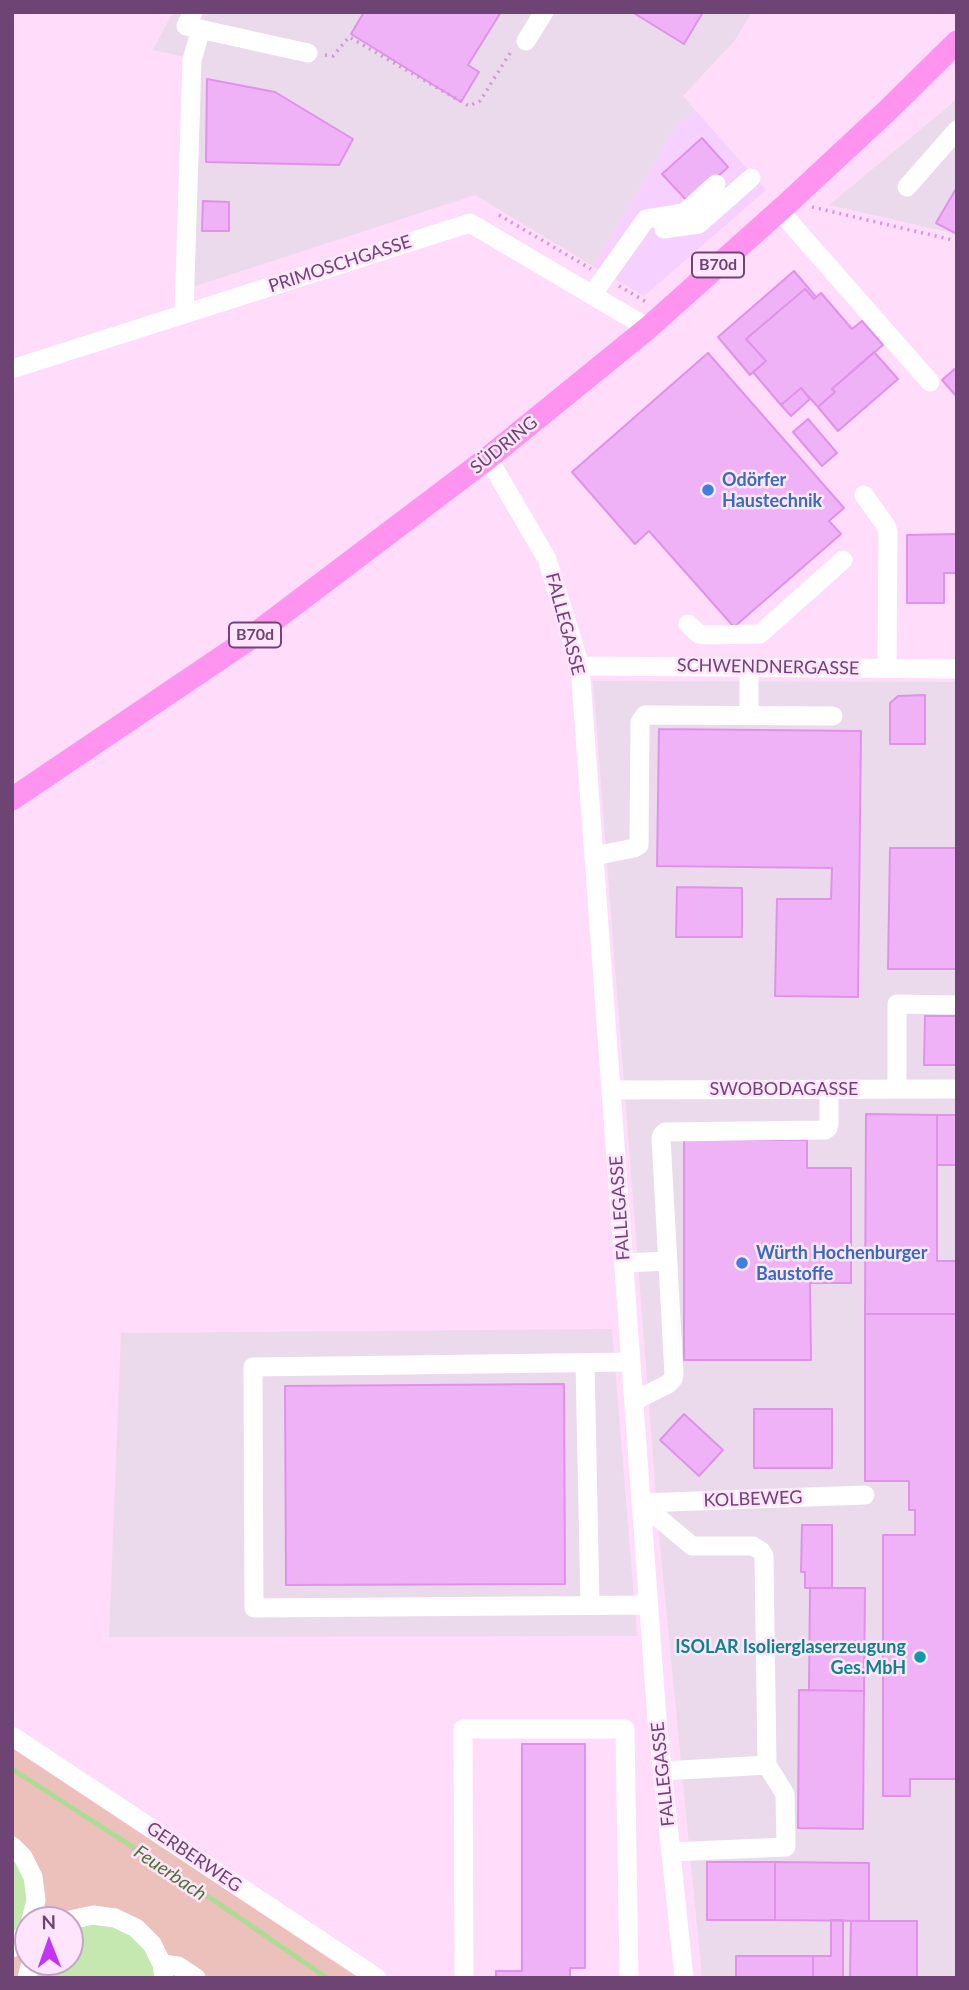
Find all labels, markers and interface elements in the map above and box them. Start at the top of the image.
street label: PRIMOSCHGASSE [266,231,414,297]
road number: B70d [692,252,744,278]
street label: SÜDRING [466,411,542,479]
place label: Odörfer Haustechnik [722,469,822,512]
marker: Odörfer Haustechnik [700,482,716,498]
street label: FALLEGASSE [541,570,589,678]
road number: B70d [229,622,281,648]
street label: SCHWENDNERGASSE [677,655,859,679]
street label: SWOBODAGASSE [710,1078,858,1100]
street label: FALLEGASSE [606,1155,634,1261]
place label: Würth Hochenburger Baustoffe [756,1242,927,1284]
marker: Würth Hochenburger Baustoffe [734,1255,750,1271]
street label: KOLBEWEG [703,1486,803,1512]
place label: ISOLAR Isolierglaserzeugung Ges.MbH [675,1636,906,1678]
marker: ISOLAR Isolierglaserzeugung Ges.MbH [912,1649,928,1665]
street label: FALLEGASSE [647,1721,679,1827]
street label: GERBERWEG [142,1817,246,1897]
water label: Feuerbach [129,1841,211,1905]
north arrow [14,1906,84,1976]
text: N [41,1910,56,1933]

